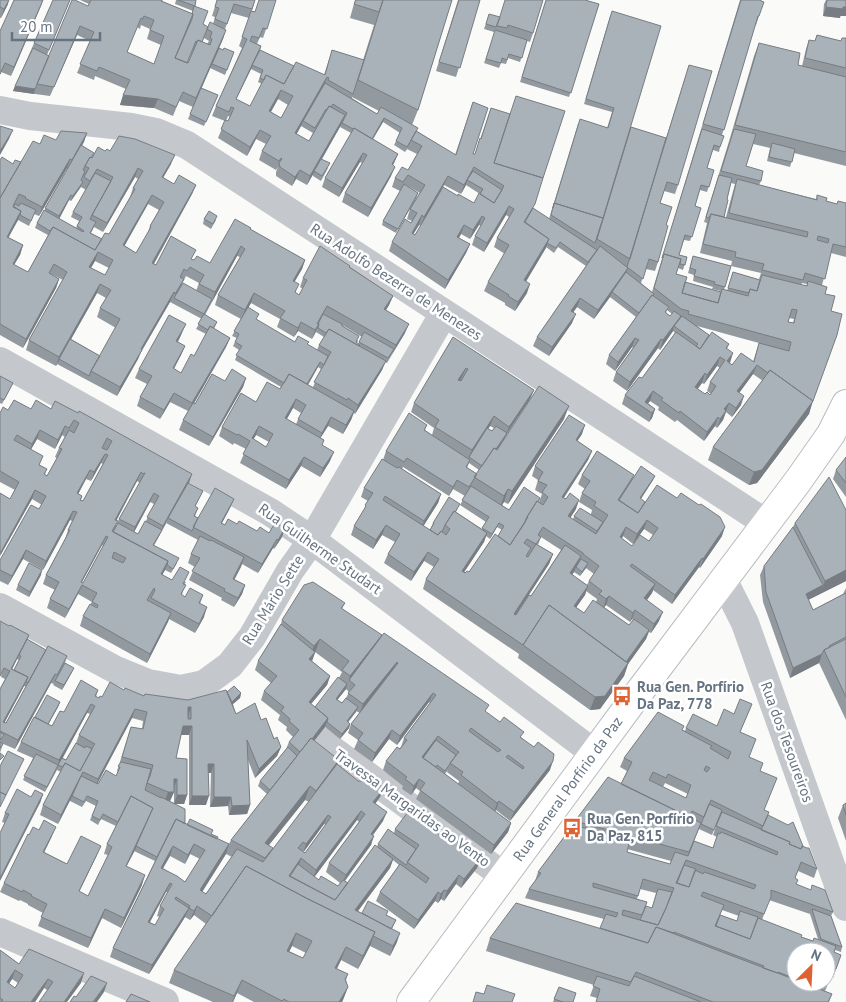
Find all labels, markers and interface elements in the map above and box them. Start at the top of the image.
scale bar [12,10,100,42]
text: 20 m [20,17,53,36]
street label: Rua Adolfo Bezerra de Menezes [307,219,486,344]
street label: Rua Guilherme Studart [255,499,386,598]
street label: Rua Mário Sette [237,551,308,648]
place label: Rua Gen. Porfírio Da Paz, 778 [637,677,744,713]
street label: Rua dos Tesoureiros [757,679,818,805]
bus stop icon: Rua Gen. Porfírio Da Paz, 778 [611,685,633,707]
street label: Rua General Porfírio da Paz [509,713,627,865]
street label: Travessa Margaridas ao Vento [331,745,494,871]
place label: Rua Gen. Porfírio Da Paz, 815 [587,809,694,845]
bus stop icon: Rua Gen. Porfírio Da Paz, 815 [561,817,583,839]
north arrow [786,942,836,992]
text: N [808,945,824,965]

